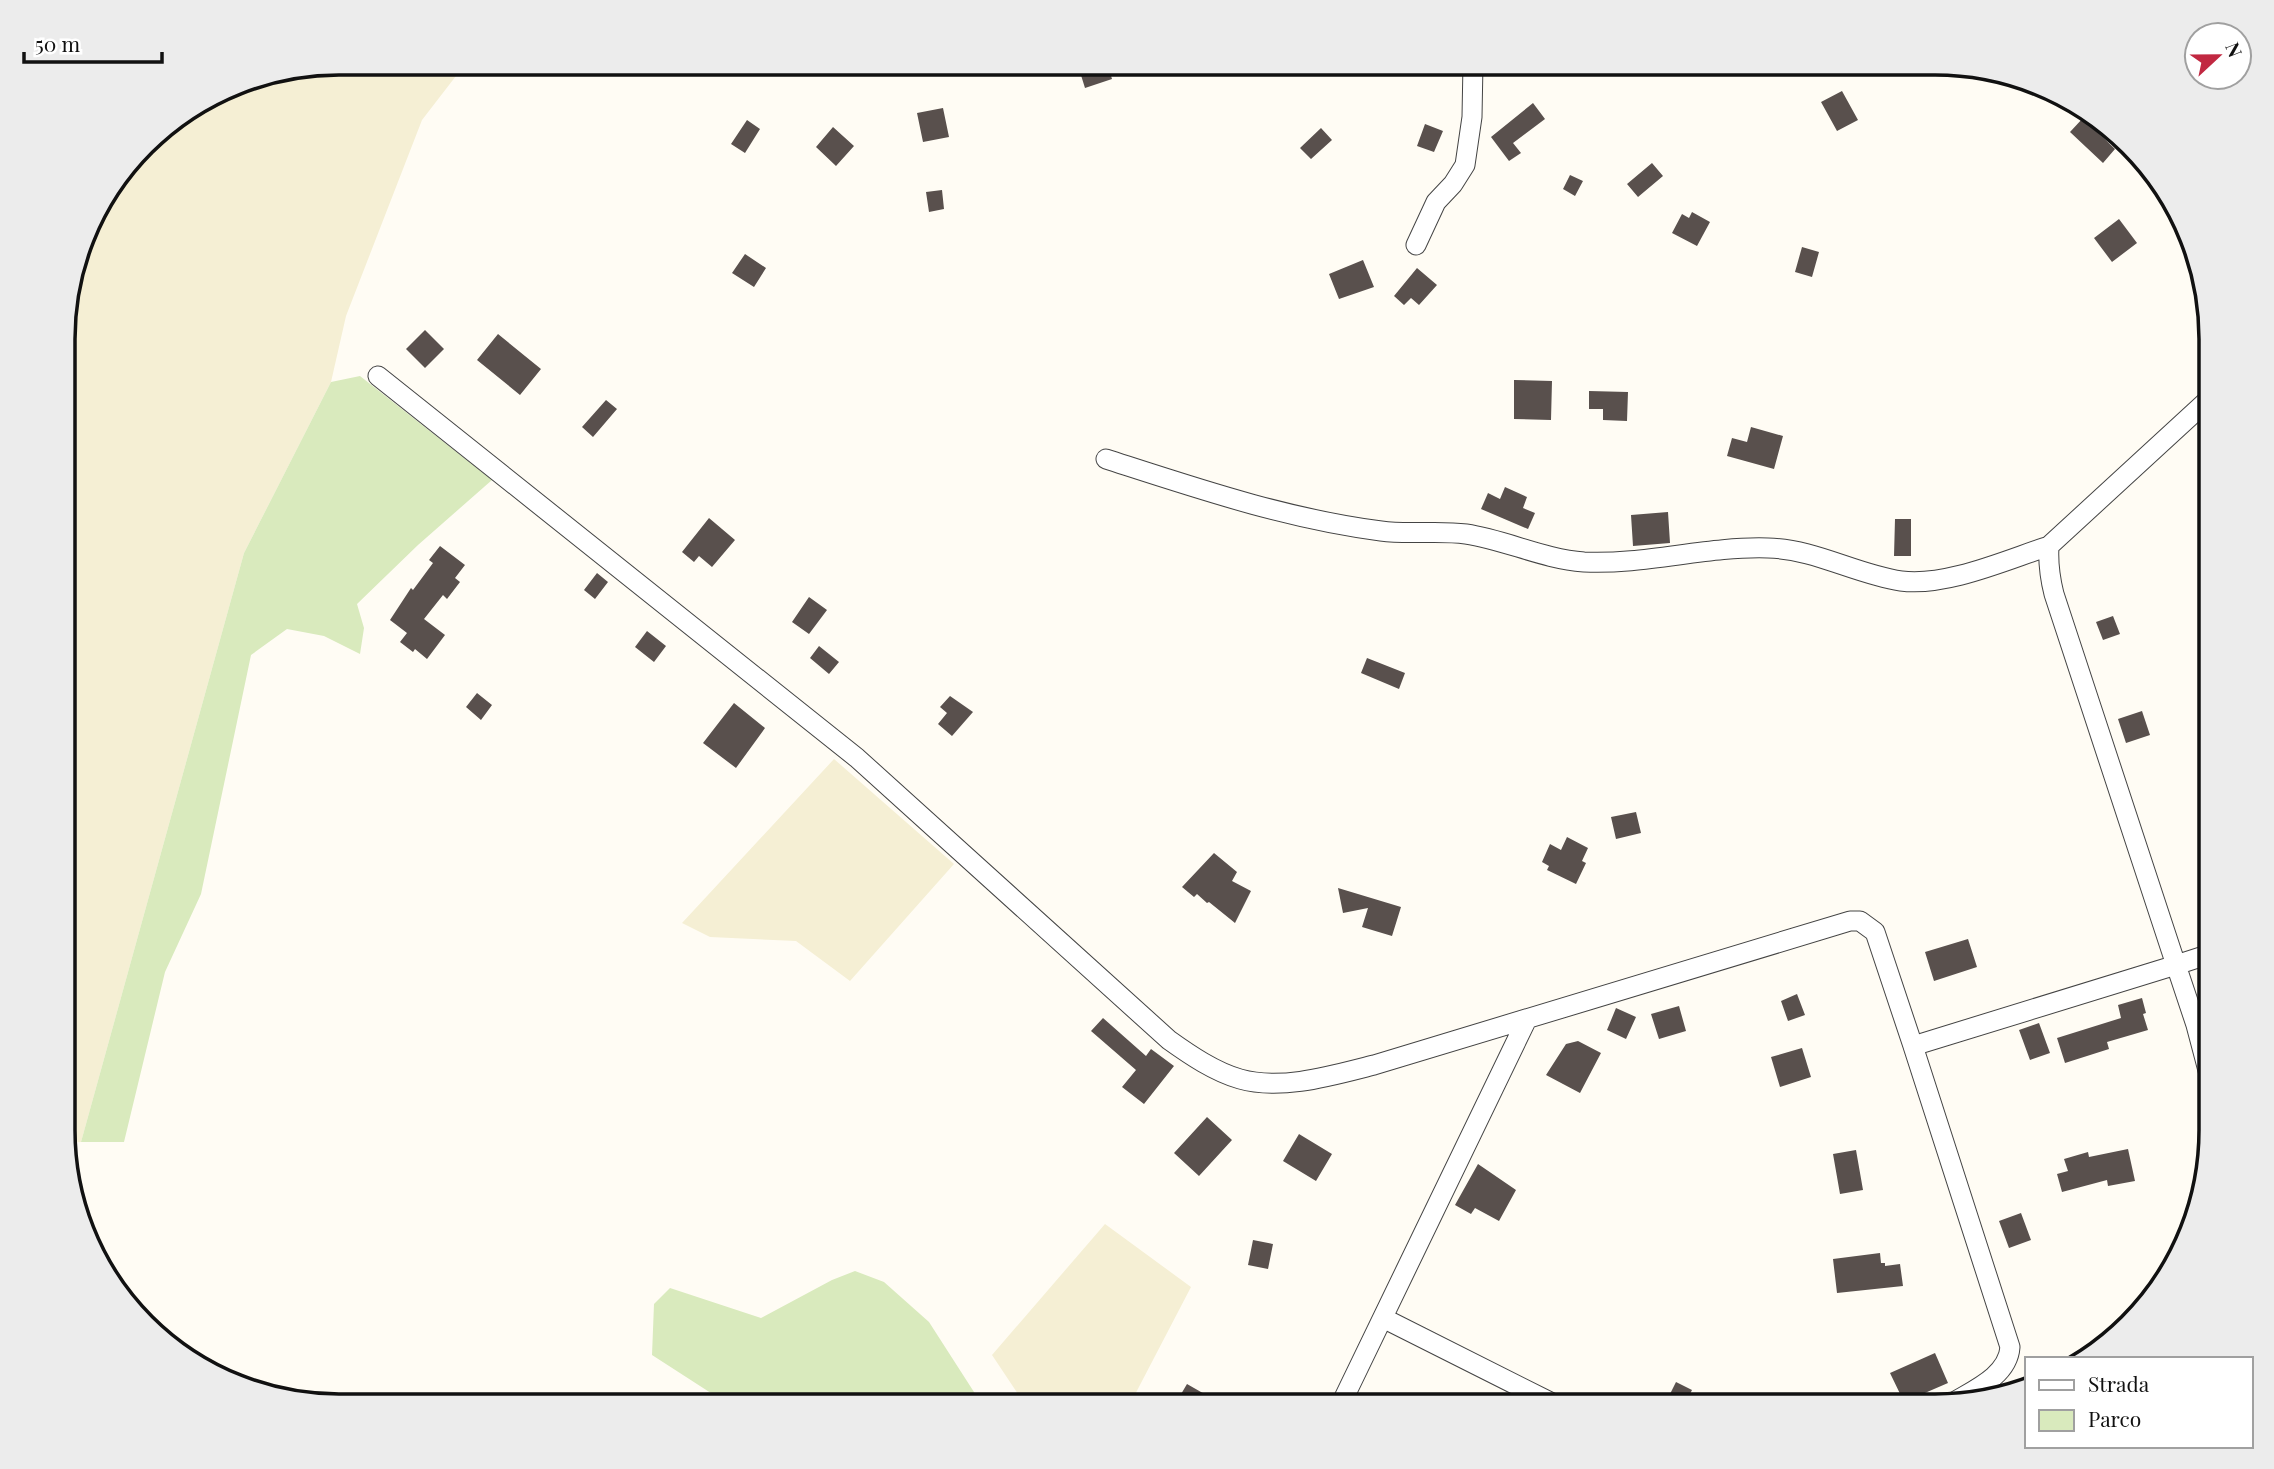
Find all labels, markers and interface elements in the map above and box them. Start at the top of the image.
scale bar [24,21,163,65]
north arrow [2183,21,2253,91]
text: 50 m [35,29,81,57]
text: N [2220,38,2249,61]
legend [2025,1357,2253,1448]
text: Strada [2088,1369,2150,1397]
text: Parco [2088,1404,2141,1432]

